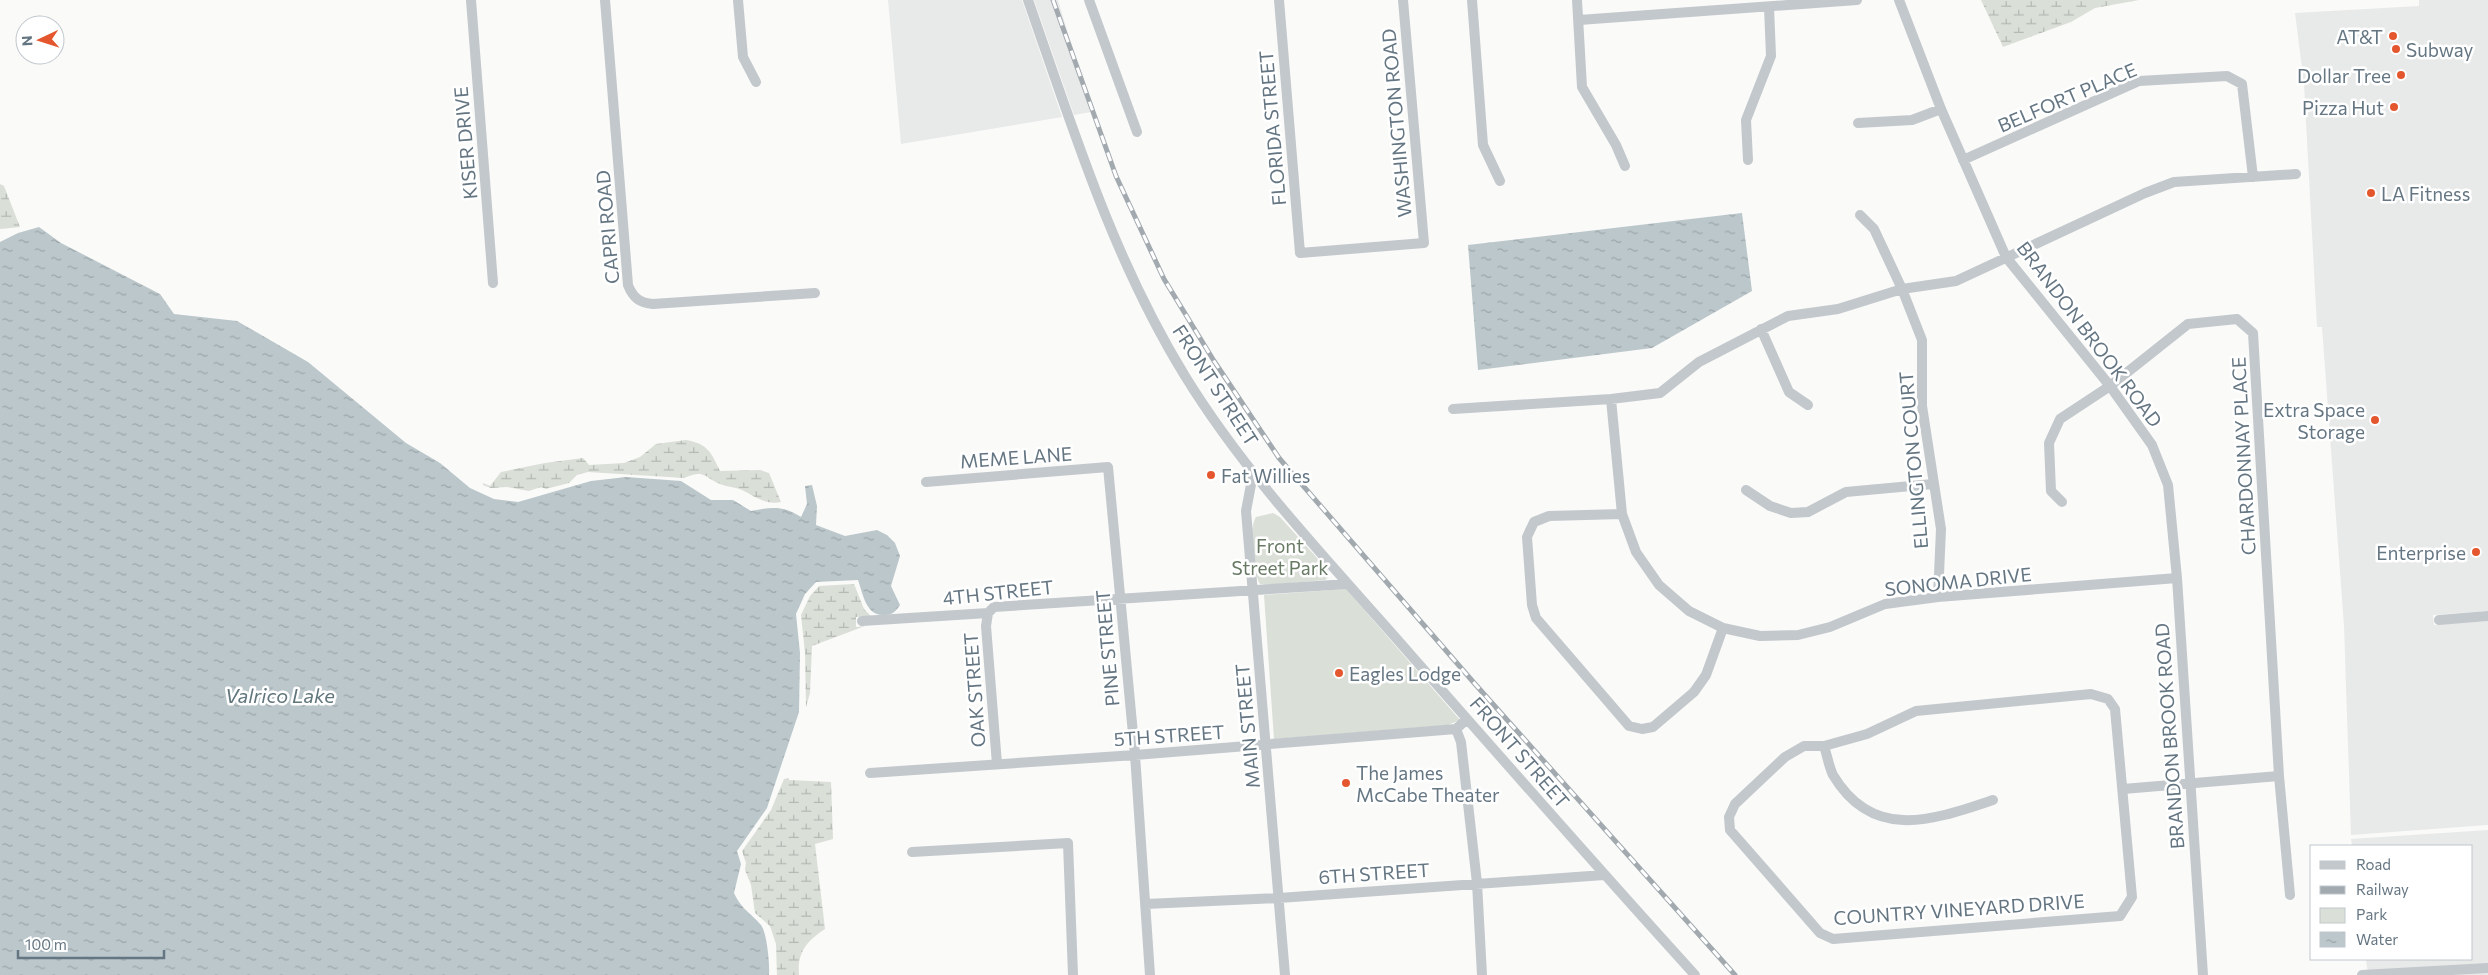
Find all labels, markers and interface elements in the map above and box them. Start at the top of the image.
north arrow [15,15,65,65]
place label: AT&T [2336,25,2383,48]
street label: WASHINGTON ROAD [1376,28,1416,218]
marker: AT&T [2387,30,2399,42]
text: N [18,35,35,47]
place label: Subway [2406,38,2473,61]
marker: Subway [2390,43,2402,55]
street label: FLORIDA STREET [1254,49,1290,207]
street label: BELFORT PLACE [1994,57,2140,137]
place label: Dollar Tree [2297,64,2391,87]
marker: Dollar Tree [2395,69,2407,81]
street label: KISER DRIVE [449,86,481,200]
place label: Pizza Hut [2302,96,2384,119]
marker: Pizza Hut [2388,101,2400,113]
street label: CAPRI ROAD [591,169,623,285]
place label: LA Fitness [2381,182,2470,205]
marker: LA Fitness [2365,187,2377,199]
street label: BRANDON BROOK ROAD [2013,237,2167,431]
street label: FRONT STREET [1168,320,1264,450]
street label: CHARDONNAY PLACE [2226,356,2260,556]
street label: ELLINGTON COURT [1894,370,1932,550]
place label: Extra Space Storage [2263,398,2365,443]
marker: Extra Space Storage [2369,414,2381,426]
street label: MEME LANE [959,442,1073,472]
place label: Fat Willies [1221,464,1310,487]
marker: Fat Willies [1205,469,1217,481]
park label: Front Street Park [1231,534,1329,579]
place label: Enterprise [2376,541,2466,564]
marker: Enterprise [2470,546,2482,558]
street label: SONOMA DRIVE [1883,562,2033,600]
street label: 4TH STREET [941,575,1055,609]
street label: PINE STREET [1090,589,1124,707]
street label: BRANDON BROOK ROAD [2150,622,2188,850]
street label: OAK STREET [959,632,989,748]
place label: Eagles Lodge [1349,662,1461,685]
street label: MAIN STREET [1230,663,1264,789]
marker: Eagles Lodge [1333,667,1345,679]
water label: Valrico Lake [225,683,335,707]
street label: FRONT STREET [1466,692,1574,812]
street label: 5TH STREET [1113,720,1225,750]
place label: The James McCabe Theater [1356,761,1500,806]
marker: The James McCabe Theater [1340,777,1352,789]
legend [2310,845,2473,960]
text: Road [2356,855,2391,873]
street label: 6TH STREET [1318,858,1430,888]
text: Railway [2356,880,2409,898]
street label: COUNTRY VINEYARD DRIVE [1833,889,2085,929]
text: Park [2356,905,2387,923]
scale bar [18,928,164,960]
text: Water [2356,930,2398,948]
text: 100 m [25,935,67,953]

